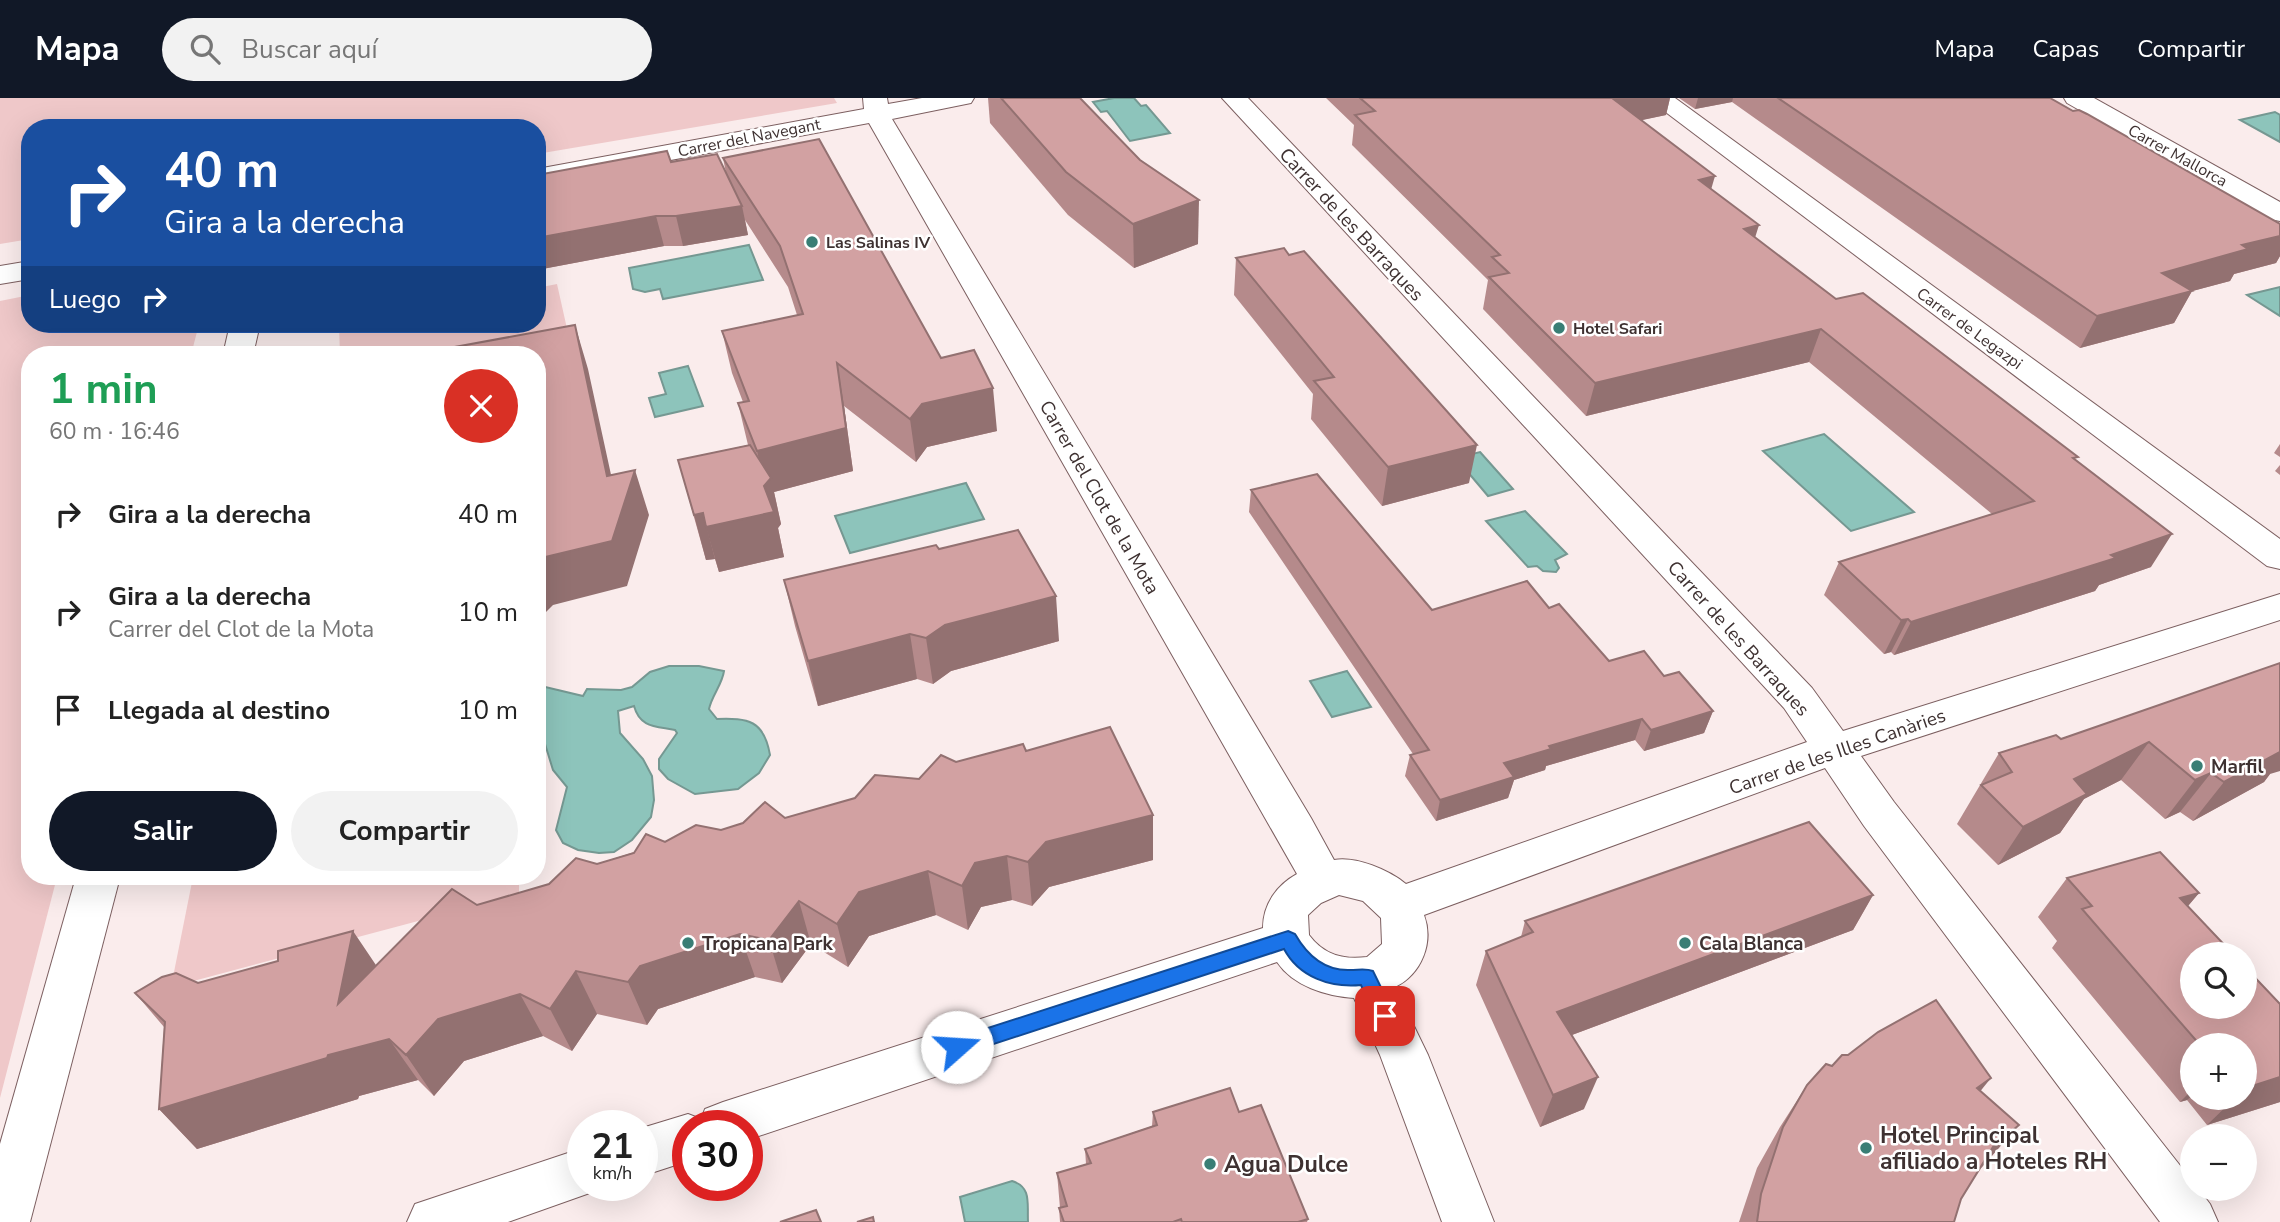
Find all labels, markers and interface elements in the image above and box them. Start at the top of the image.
search box [162,18,652,81]
text: Mapa [35,27,120,72]
icon: search [186,30,224,68]
text: Buscar aquí [242,32,377,67]
text: Mapa [1935,33,1995,65]
text: Capas [2033,33,2099,65]
text: Compartir [2137,33,2245,65]
street label: Carrer del Navegant [676,113,823,163]
street label: Carrer Mallorca [2124,119,2231,192]
text: 40 m [164,137,279,204]
street label: Carrer de les Barraques [1273,142,1429,307]
icon: right [49,147,140,238]
text: Gira a la derecha [164,201,405,244]
place label: Las Salinas IV [826,232,931,254]
marker: Las Salinas IV [804,234,820,250]
icon: right [135,280,173,318]
text: Luego [49,282,121,317]
street label: Carrer de Legazpi [1912,283,2027,375]
place label: Hotel Safari [1573,318,1662,340]
marker: Hotel Safari [1551,320,1567,336]
text: 1 min [49,361,158,418]
button: close [444,369,518,443]
street label: Carrer del Clot de la Mota [1033,396,1165,599]
text: 60 m · 16:46 [49,416,180,447]
icon: right [49,495,87,533]
text: Gira a la derecha [108,497,311,532]
text: 40 m [458,497,518,532]
street label: Carrer de les Barraques [1661,555,1815,722]
text: Gira a la derecha [108,579,311,614]
icon: right [49,593,87,631]
text: 10 m [458,595,518,630]
text: Carrer del Clot de la Mota [108,614,374,645]
icon: arrive [49,691,87,729]
text: Llegada al destino [108,693,330,728]
text: 10 m [458,693,518,728]
street label: Carrer de les Illes Canàries [1726,703,1949,801]
place label: Marfil [2211,754,2264,780]
marker: Marfil [2189,758,2205,774]
button: Salir [49,791,277,871]
button: Compartir [291,791,518,871]
place label: Tropicana Park [702,931,834,957]
place label: Cala Blanca [1699,931,1803,957]
marker: Tropicana Park [680,935,696,951]
marker: Cala Blanca [1677,935,1693,951]
map controls [2180,942,2257,1201]
button: search [2180,942,2257,1019]
pin [1355,986,1415,1046]
icon: arrive [1366,997,1404,1035]
position arrow [920,1010,994,1084]
button: + [2180,1033,2257,1110]
speed limit sign: 30 [672,1110,763,1201]
place label: Hotel Principal afiliado a Hoteles RH [1880,1120,2107,1177]
text: 21 [591,1123,634,1170]
button: − [2180,1124,2257,1201]
marker: Hotel Principal afiliado a Hoteles RH [1858,1140,1874,1156]
place label: Agua Dulce [1224,1149,1348,1180]
marker: Agua Dulce [1202,1156,1218,1172]
text: km/h [593,1161,632,1185]

